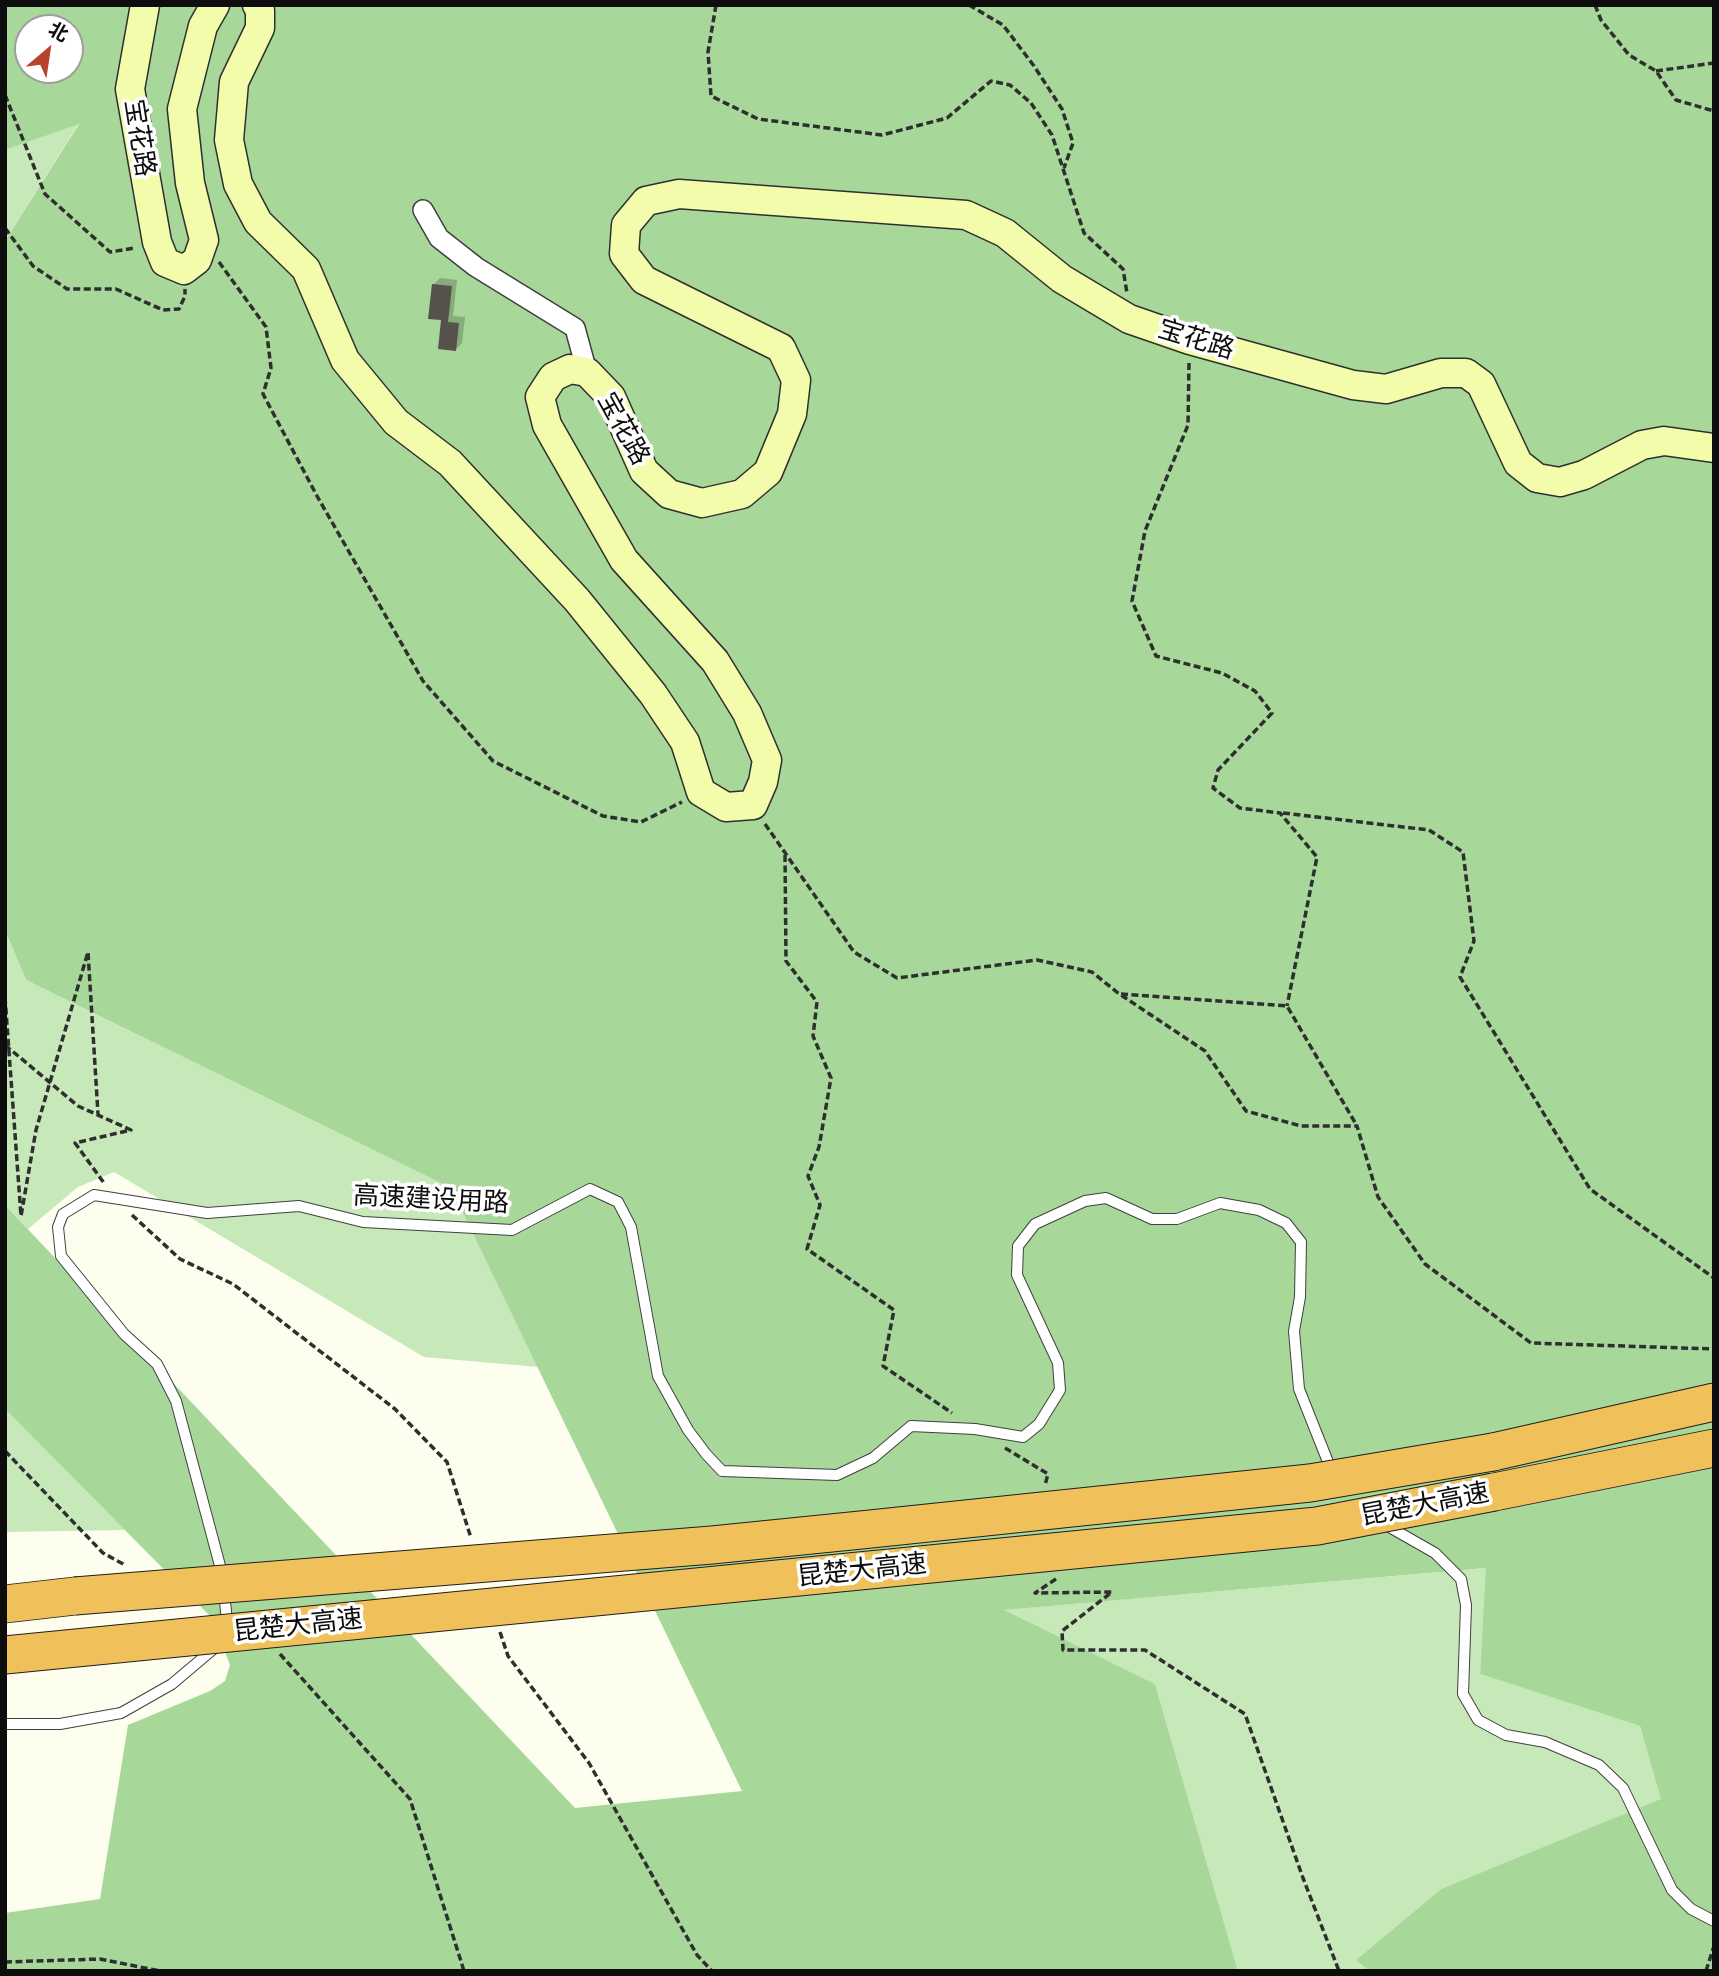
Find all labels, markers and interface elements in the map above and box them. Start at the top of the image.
north arrow [14,14,84,84]
text: 北 [45,17,72,47]
street label: 宝花路 [117,97,161,179]
street label: 宝花路 [1154,314,1238,366]
street label: 宝花路 [590,387,656,471]
street label: 高速建设用路 [352,1180,510,1220]
street label: 昆楚大高速 [1358,1477,1492,1533]
street label: 昆楚大高速 [796,1549,928,1593]
street label: 昆楚大高速 [232,1604,364,1648]

